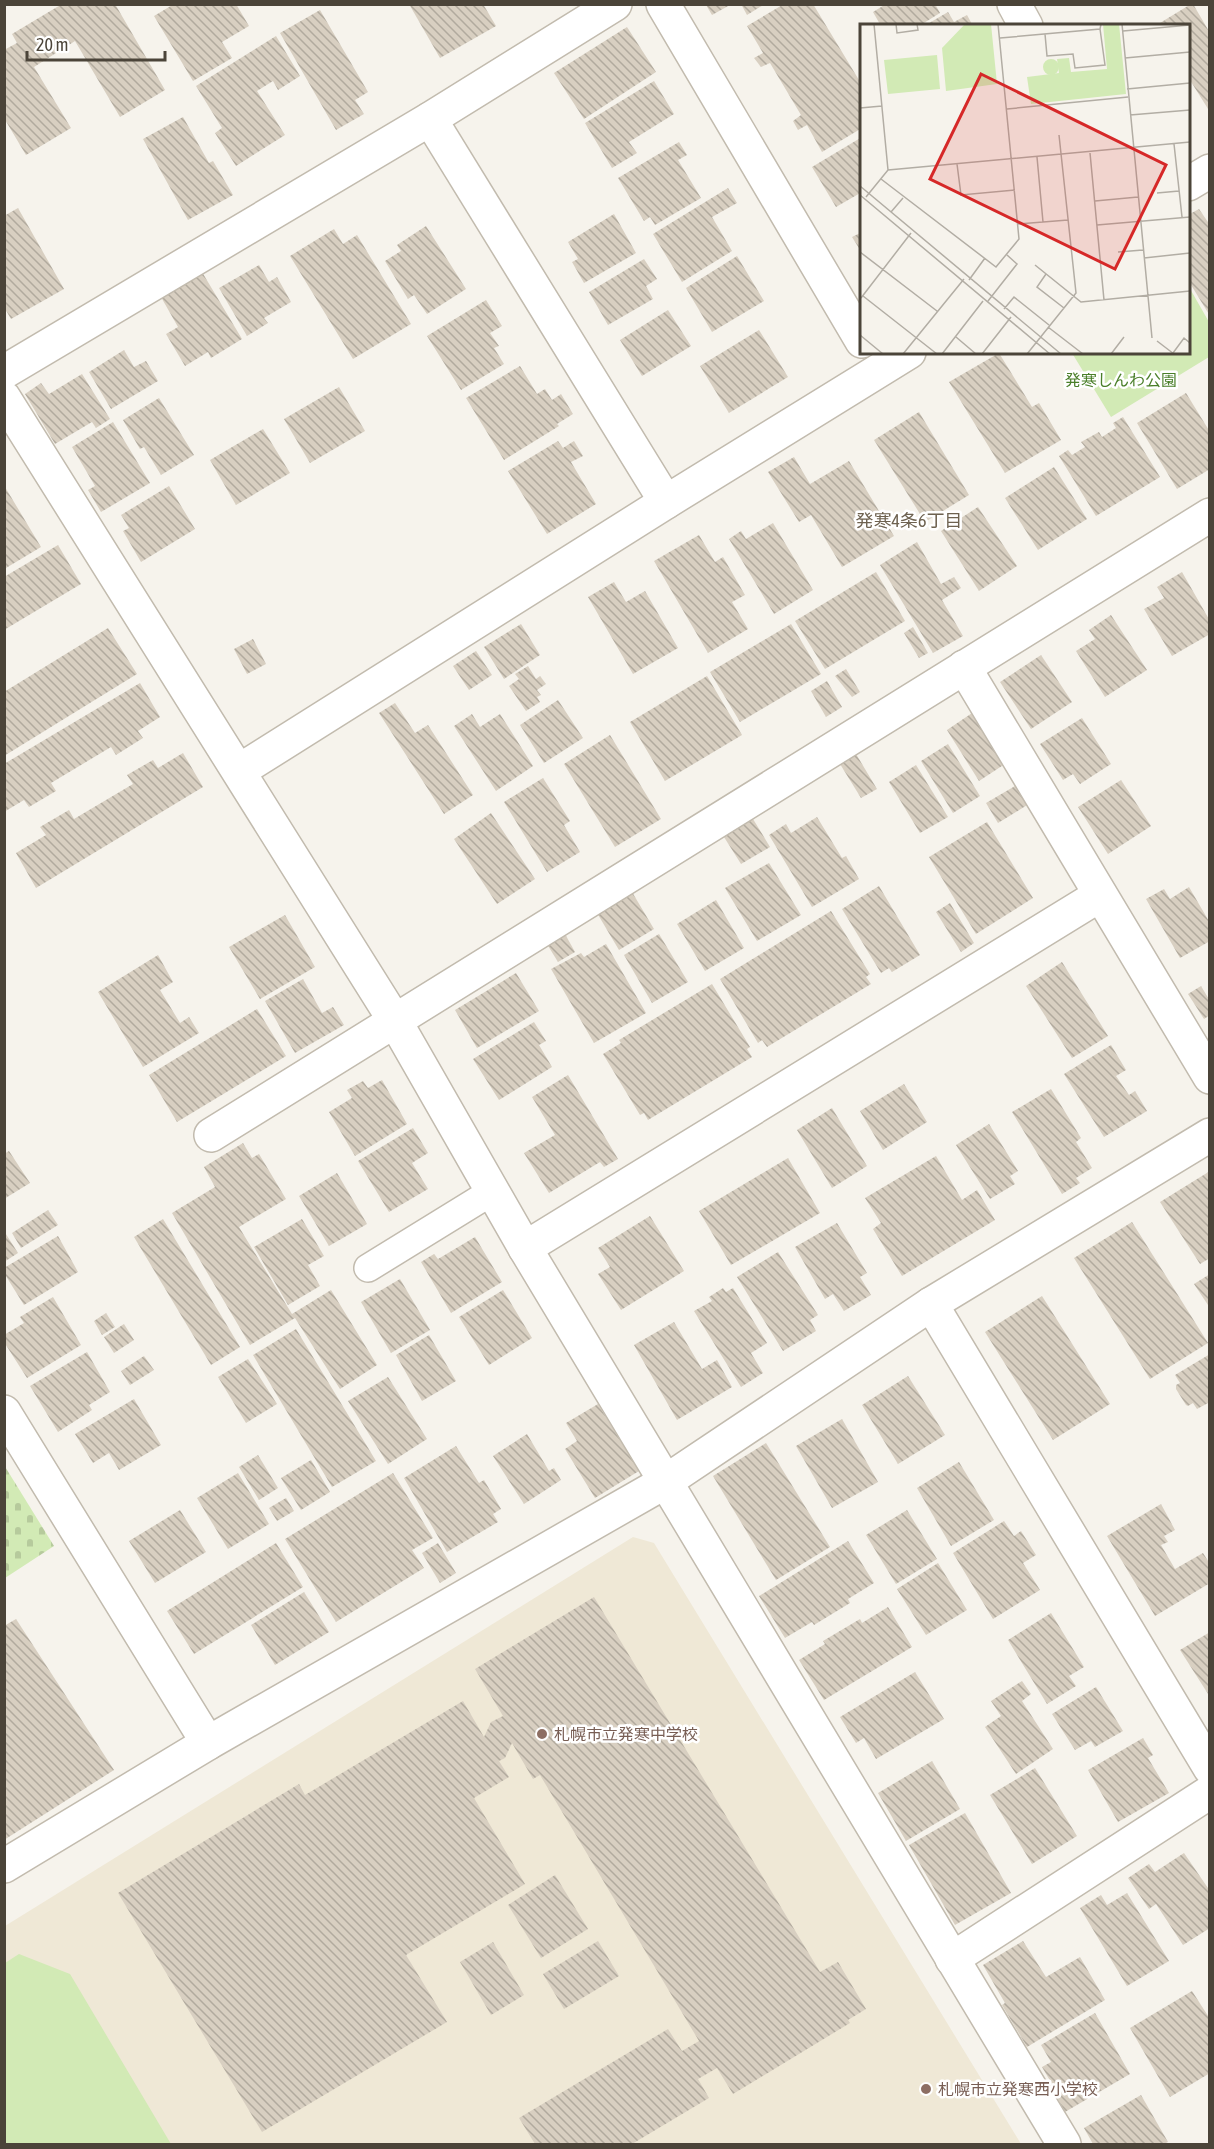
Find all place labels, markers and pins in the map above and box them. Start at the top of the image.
place label: 札幌市立発寒中学校 [554,1725,698,1743]
marker: 札幌市立発寒中学校 [535,1727,549,1741]
place label: 札幌市立発寒西小学校 [938,2080,1098,2098]
marker: 札幌市立発寒西小学校 [919,2082,933,2096]

